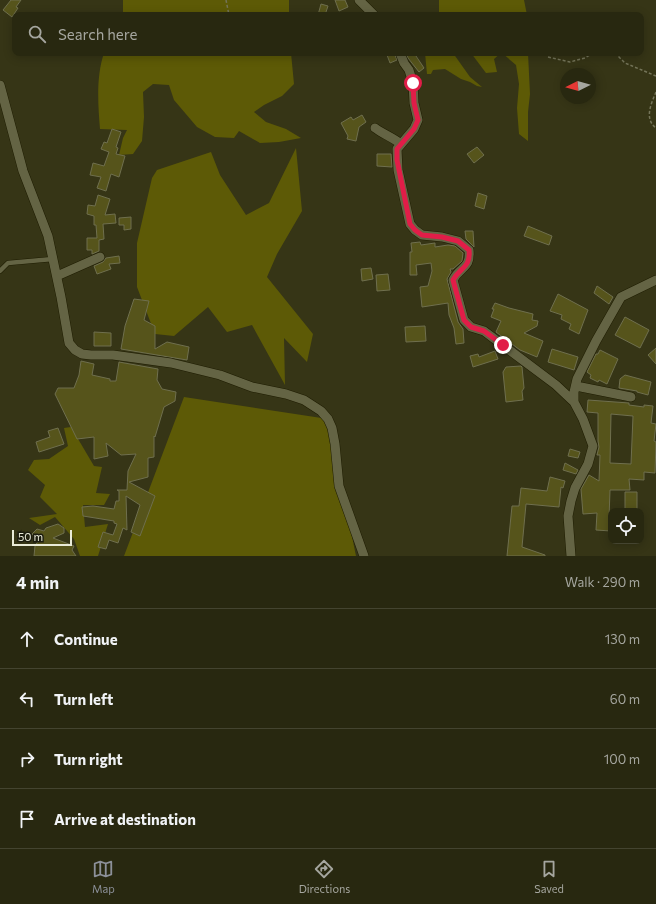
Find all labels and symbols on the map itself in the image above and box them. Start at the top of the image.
north arrow [560,68,596,104]
route start [404,74,422,92]
route end [494,336,512,354]
scale bar [12,528,72,547]

